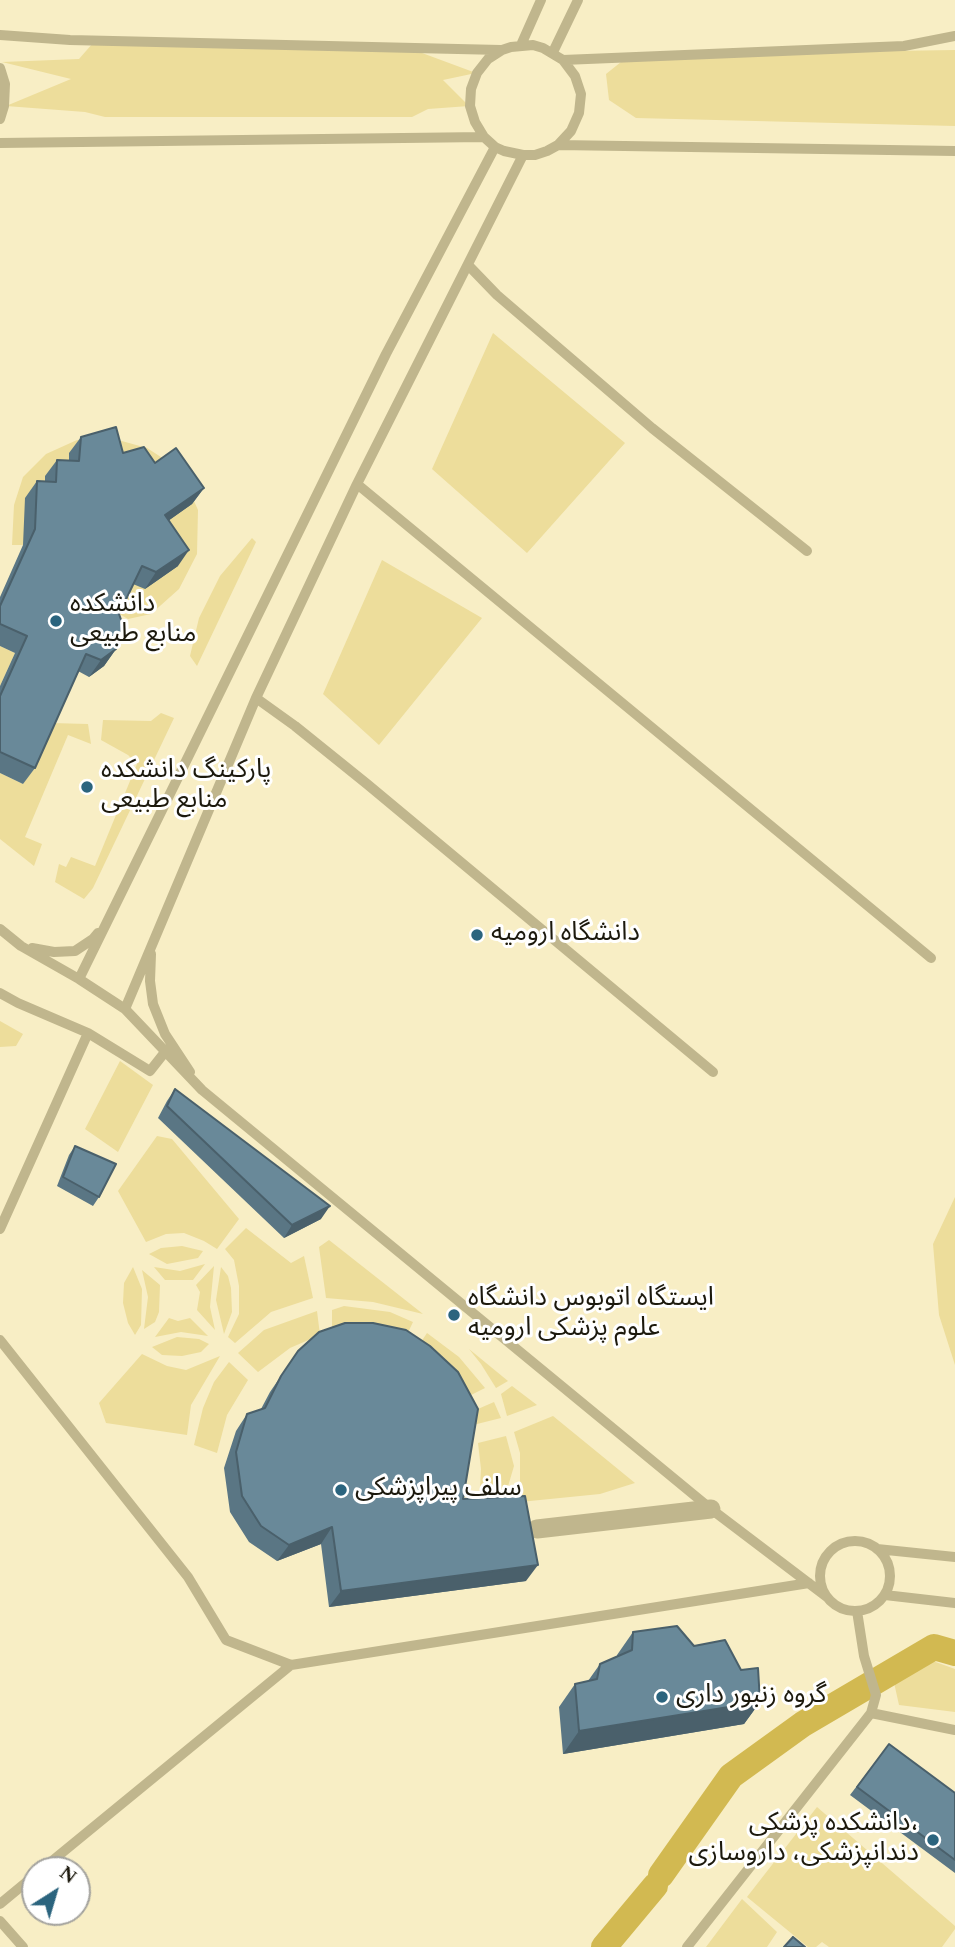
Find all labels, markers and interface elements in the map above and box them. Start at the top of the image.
place label: دانشکده منابع طبیعی [70,590,196,652]
marker: دانشکده منابع طبیعی [48,613,64,629]
place label: پارکینگ دانشکده منابع طبیعی [101,756,271,818]
marker: پارکینگ دانشکده منابع طبیعی [79,779,95,795]
place label: دانشگاه ارومیه [491,919,640,951]
marker: دانشگاه ارومیه [469,927,485,943]
place label: ایستگاه اتوبوس دانشگاه علوم پزشکی ارومیه [468,1284,714,1346]
marker: ایستگاه اتوبوس دانشگاه علوم پزشکی ارومیه [446,1307,462,1323]
place label: سلف پیراپزشکی [355,1474,522,1506]
marker: سلف پیراپزشکی [333,1482,349,1498]
place label: گروه زنبور داری [676,1681,827,1713]
marker: گروه زنبور داری [654,1689,670,1705]
place label: دانشکده پزشکی، دندانپزشکی، داروسازی [689,1809,919,1870]
marker: دانشکده پزشکی، دندانپزشکی، داروسازی [925,1832,941,1848]
north arrow [21,1856,91,1926]
text: N [53,1859,83,1892]

